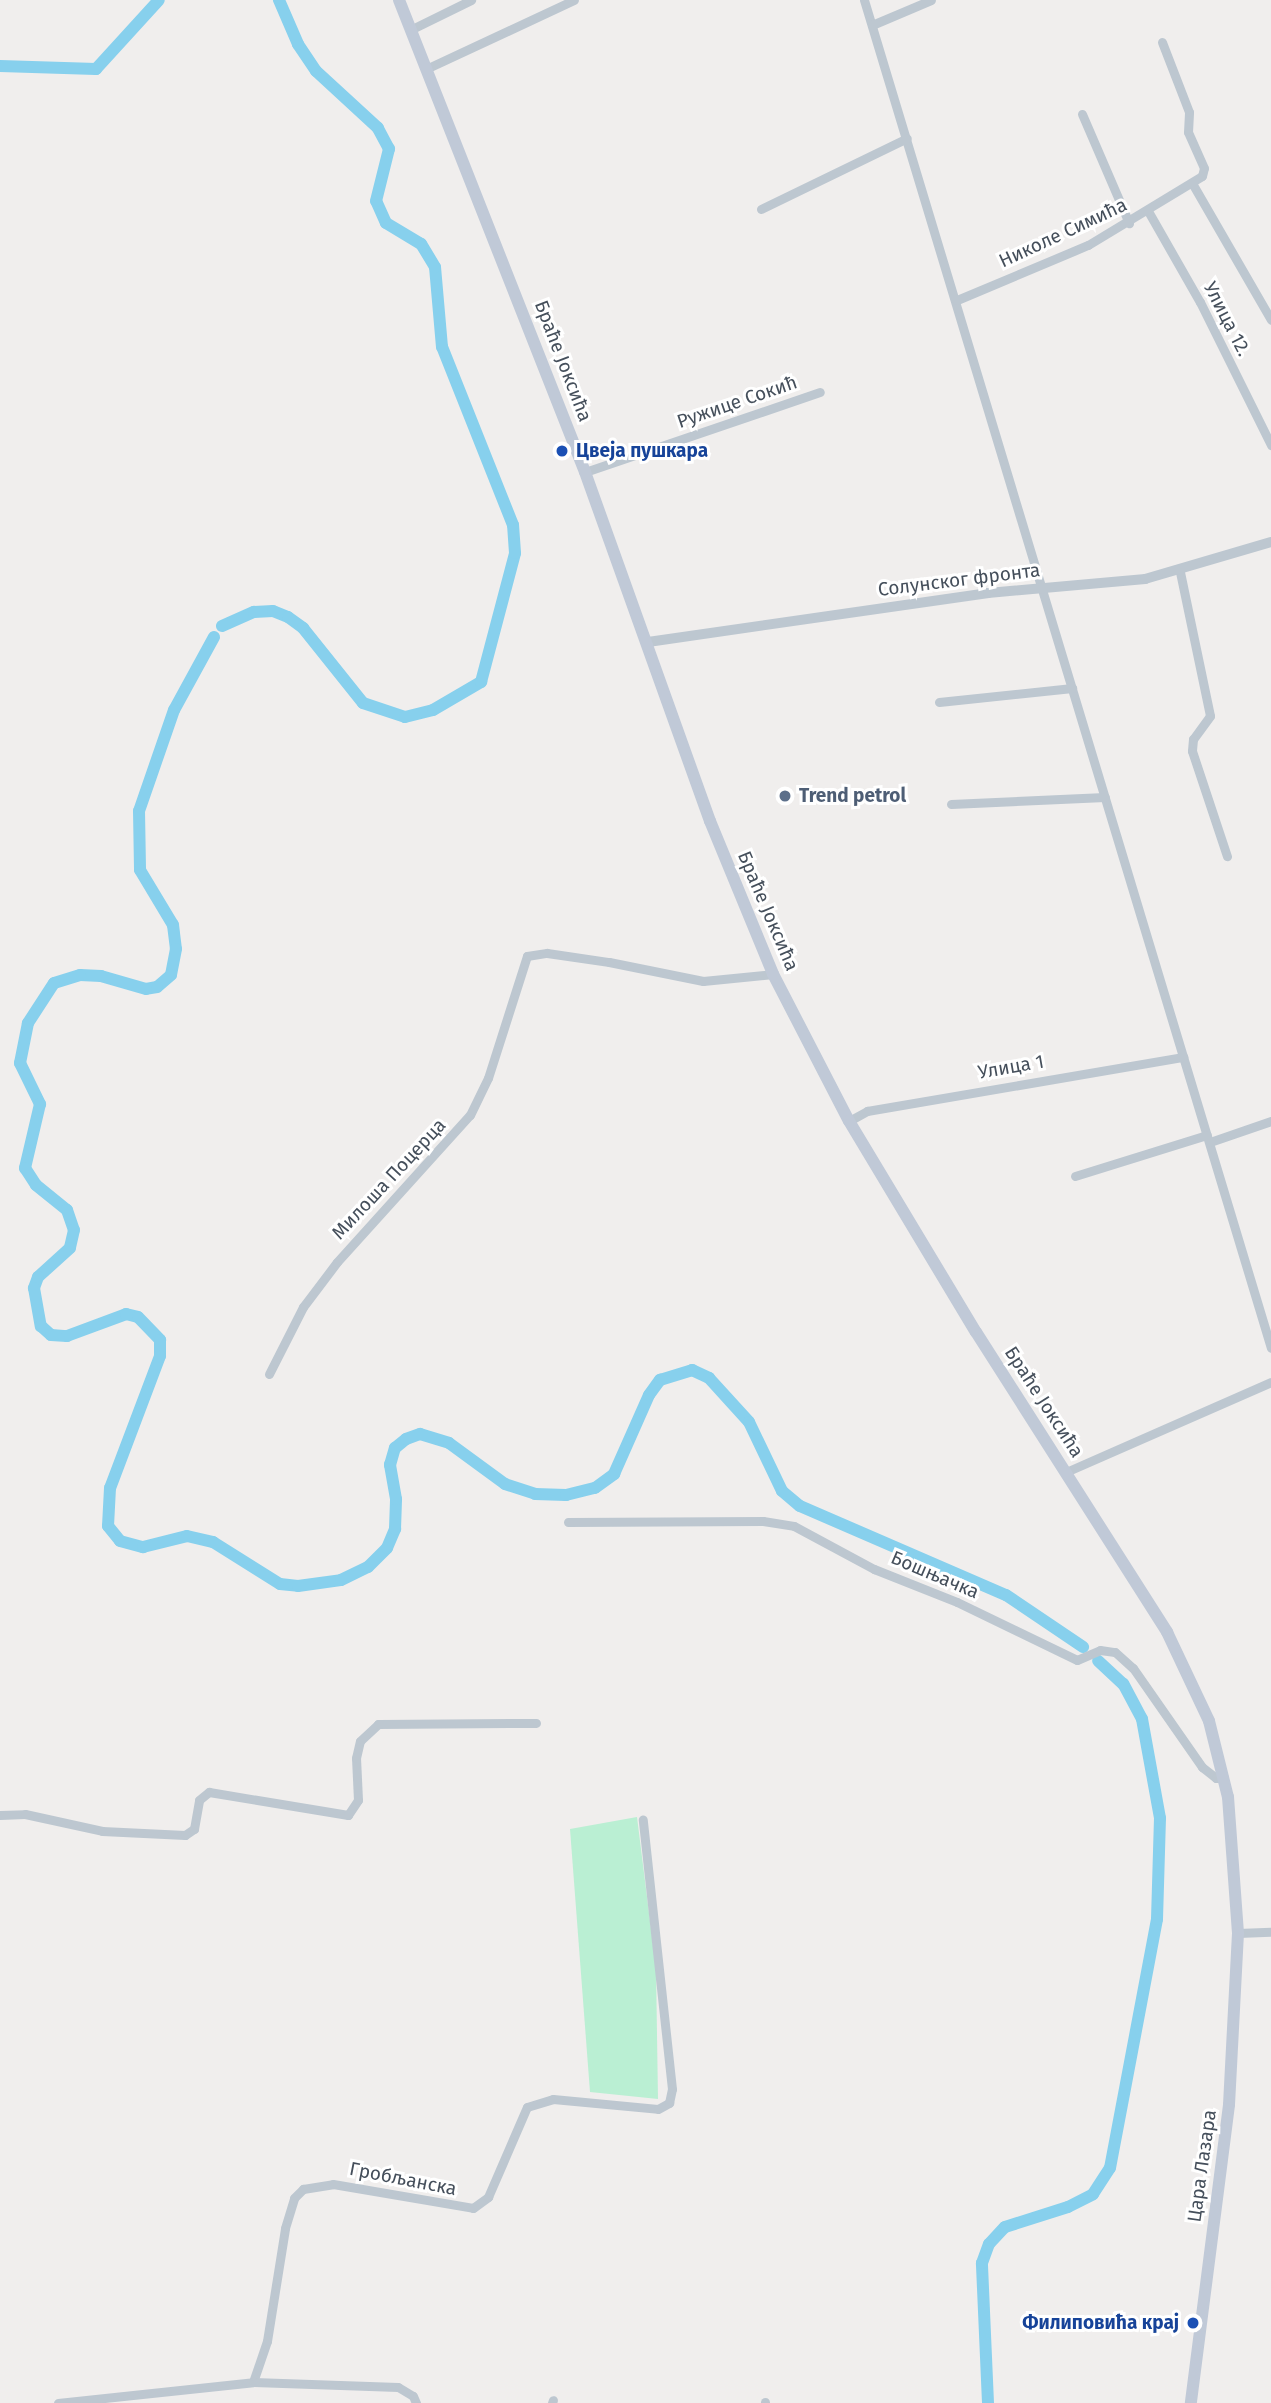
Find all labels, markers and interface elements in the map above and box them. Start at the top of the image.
street label: Николе Симића [995,193,1131,273]
street label: Улица 12. [1199,278,1255,360]
street label: Браће Јоксића [529,297,597,425]
street label: Ружице Сокић [674,371,800,433]
place label: Цвеја пушкара [576,440,708,462]
marker: Цвеја пушкара [554,443,570,459]
street label: Солунског фронта [877,559,1041,601]
place label: Trend petrol [799,785,906,807]
marker: Trend petrol [777,788,793,804]
street label: Браће Јоксића [733,848,803,974]
street label: Улица 1 [976,1050,1046,1084]
street label: Милоша Поцерца [327,1114,451,1244]
street label: Браће Јоксића [1000,1342,1088,1462]
street label: Бошњачка [888,1546,982,1604]
street label: Цара Лазара [1183,2108,1221,2224]
street label: Гробљанска [348,2157,458,2201]
place label: Филиповића крај [1022,2312,1179,2334]
marker: Филиповића крај [1185,2315,1201,2331]

